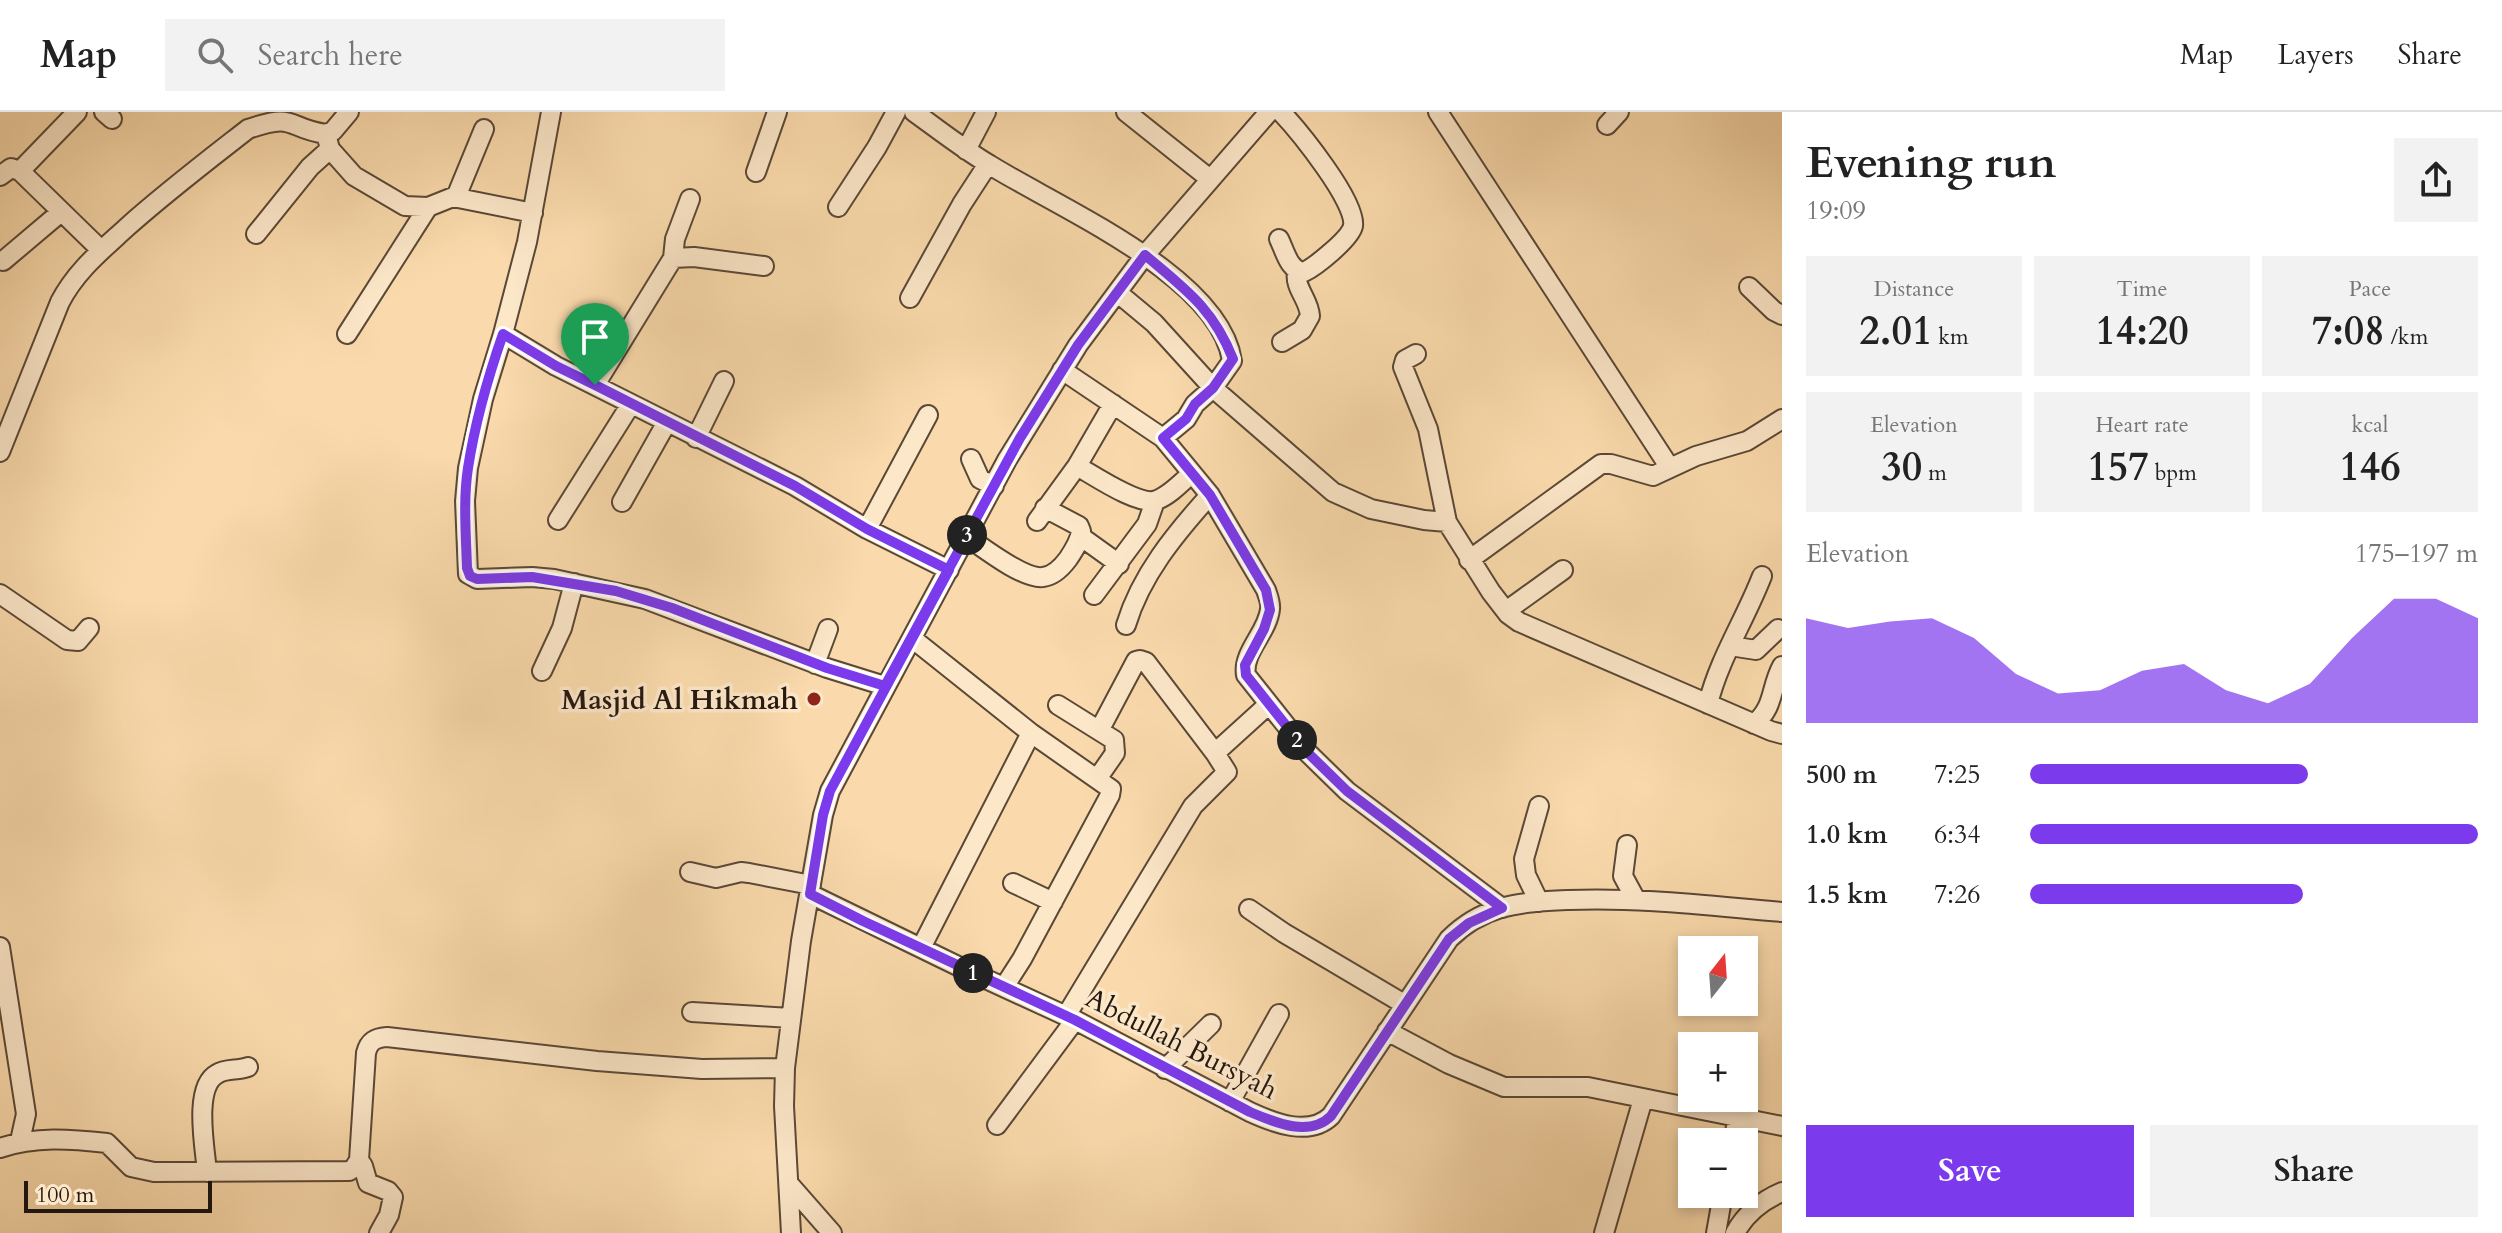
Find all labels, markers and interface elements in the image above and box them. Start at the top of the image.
search box [165,19,725,91]
text: Map [40,29,117,81]
icon: search [193,33,237,77]
text: Search here [257,35,403,76]
text: Map [2180,36,2233,74]
text: Layers [2277,36,2354,74]
text: Share [2398,36,2462,74]
text: Evening run [1806,133,2056,193]
button: share [2394,138,2478,222]
text: 19:09 [1806,193,1866,228]
text: Distance [1874,274,1954,304]
text: Time [2117,274,2167,304]
text: Pace [2349,274,2391,304]
pin [561,303,629,385]
text: 2.01 [1859,304,1932,359]
text: 14:20 [2095,304,2189,359]
text: 7:08 [2312,304,2385,359]
icon: arrive [573,315,617,359]
text: km [1932,322,1969,352]
text: /km [2385,322,2428,352]
text: Elevation [1870,410,1958,440]
text: Heart rate [2095,410,2189,440]
text: kcal [2352,410,2388,440]
text: 30 [1881,440,1922,495]
text: 157 [2087,440,2149,495]
text: 146 [2339,440,2401,495]
text: m [1922,458,1947,488]
text: bpm [2149,458,2197,488]
pin: 3 [947,515,987,555]
text: 3 [961,520,973,550]
text: Elevation [1806,536,1909,571]
text: 175–197 m [2355,536,2478,571]
place label: Masjid Al Hikmah [561,681,799,719]
marker: Masjid Al Hikmah [805,690,823,708]
pin: 2 [1277,720,1317,760]
text: 2 [1291,725,1303,755]
text: 500 m [1806,757,1877,792]
text: 7:25 [1934,757,1981,792]
text: 1.0 km [1806,817,1887,852]
text: 6:34 [1934,817,1981,852]
text: 1.5 km [1806,877,1887,912]
text: 7:26 [1934,877,1981,912]
north arrow [1678,936,1758,1016]
map controls [1678,936,1758,1208]
pin: 1 [953,953,993,993]
text: 1 [967,958,979,988]
street label: Abdullah Bursyah [1079,979,1284,1109]
button: + [1678,1032,1758,1112]
button: Save [1806,1125,2134,1217]
button: Share [2150,1125,2478,1217]
button: − [1678,1128,1758,1208]
scale bar [24,1177,212,1213]
text: 100 m [36,1180,94,1210]

